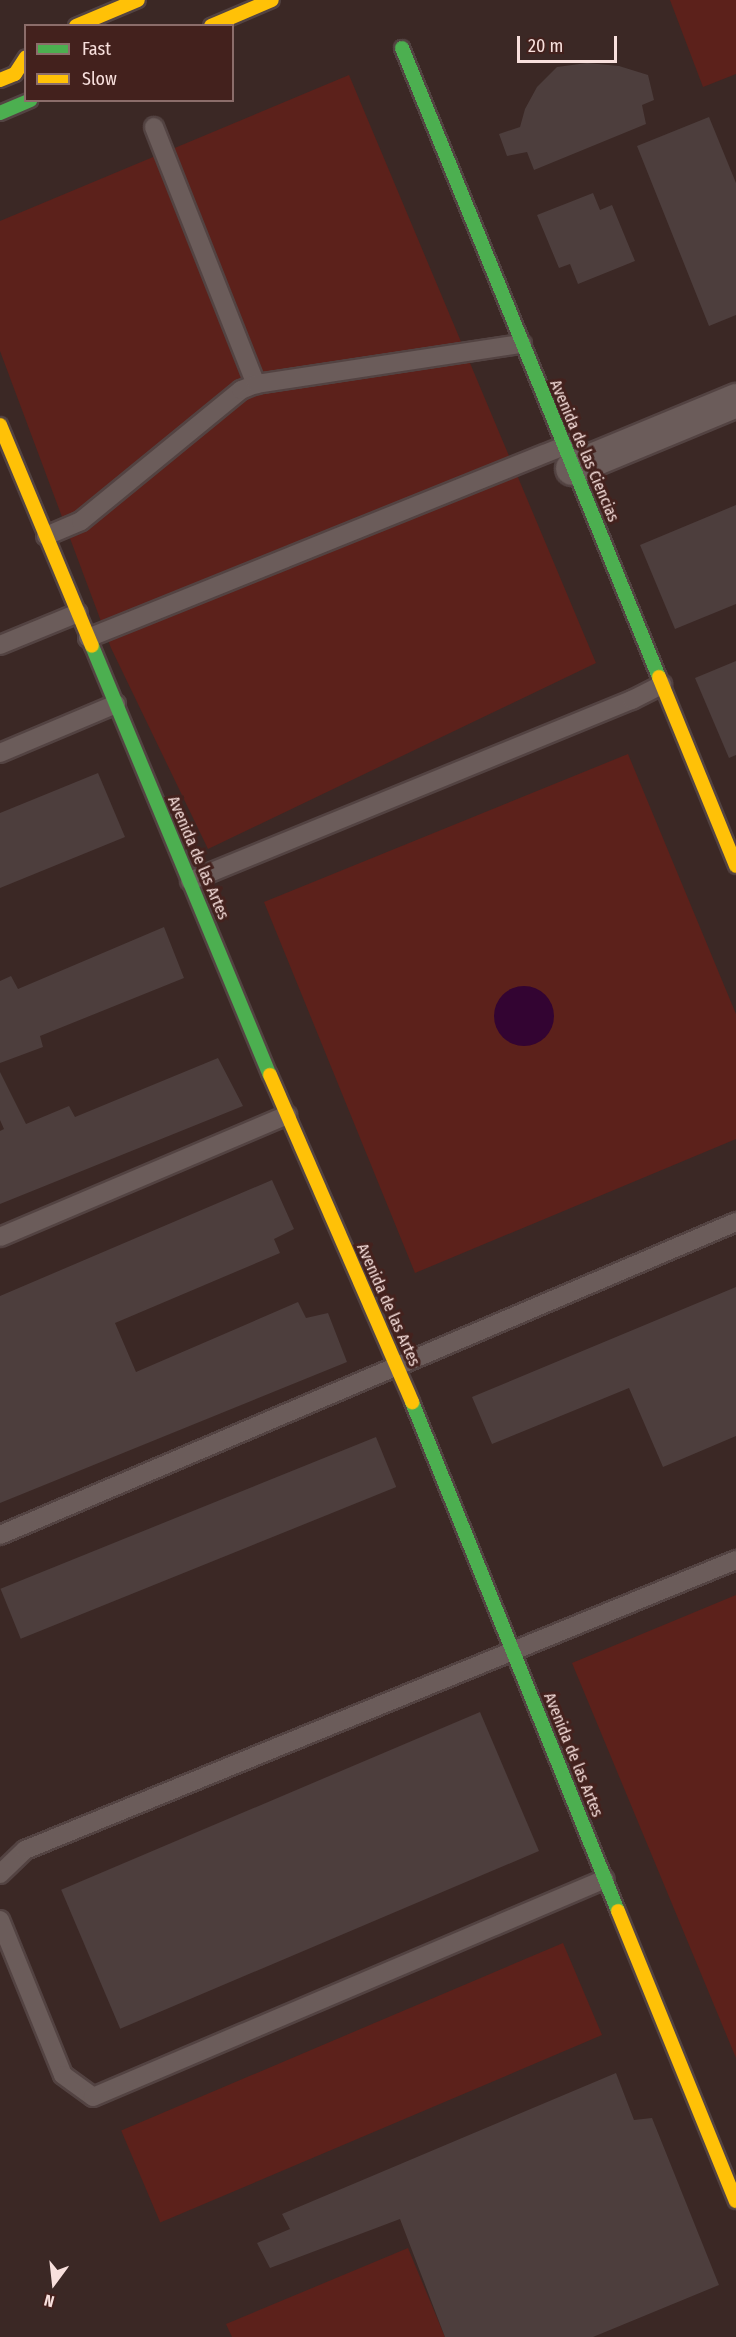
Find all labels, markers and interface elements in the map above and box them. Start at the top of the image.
legend [24,24,234,102]
scale bar [520,24,620,62]
text: 20 m [528,35,563,57]
text: Fast [82,38,111,60]
text: Slow [82,68,117,90]
street label: Avenida de las Ciencias [545,377,623,525]
street label: Avenida de las Artes [163,793,233,923]
street label: Avenida de las Artes [352,1241,424,1369]
street label: Avenida de las Artes [539,1690,607,1820]
north arrow [24,2253,84,2313]
text: N [42,2290,56,2311]

